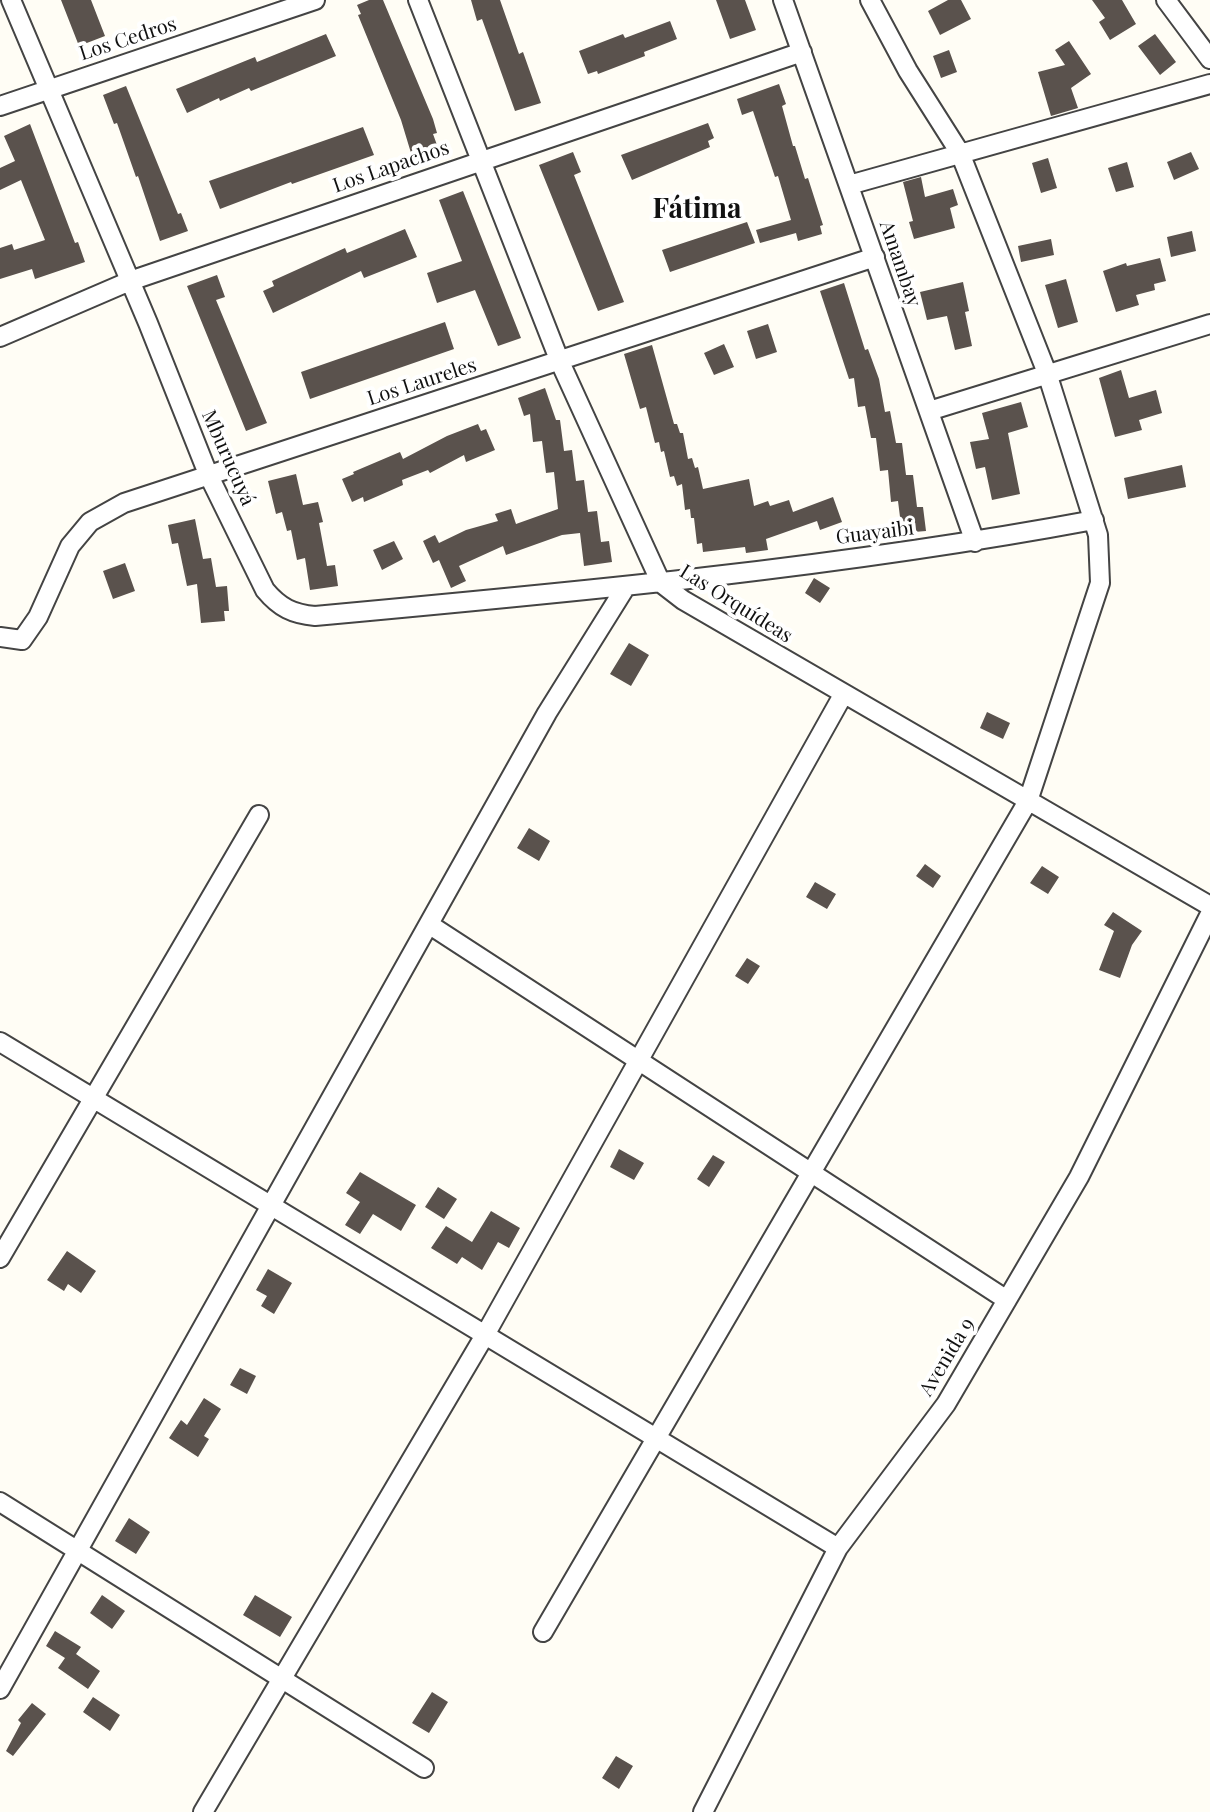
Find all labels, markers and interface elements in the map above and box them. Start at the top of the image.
street label: Los Cedros [76,12,180,66]
street label: Los Lapachos [330,136,452,198]
district label: Fátima [652,192,742,226]
street label: Amambay [874,218,926,310]
street label: Los Laureles [364,353,480,411]
street label: Mburucuyá [196,406,260,510]
street label: Guayaibi [835,516,915,550]
street label: Las Orquídeas [675,560,797,648]
street label: Avenida 9 [914,1314,980,1400]

